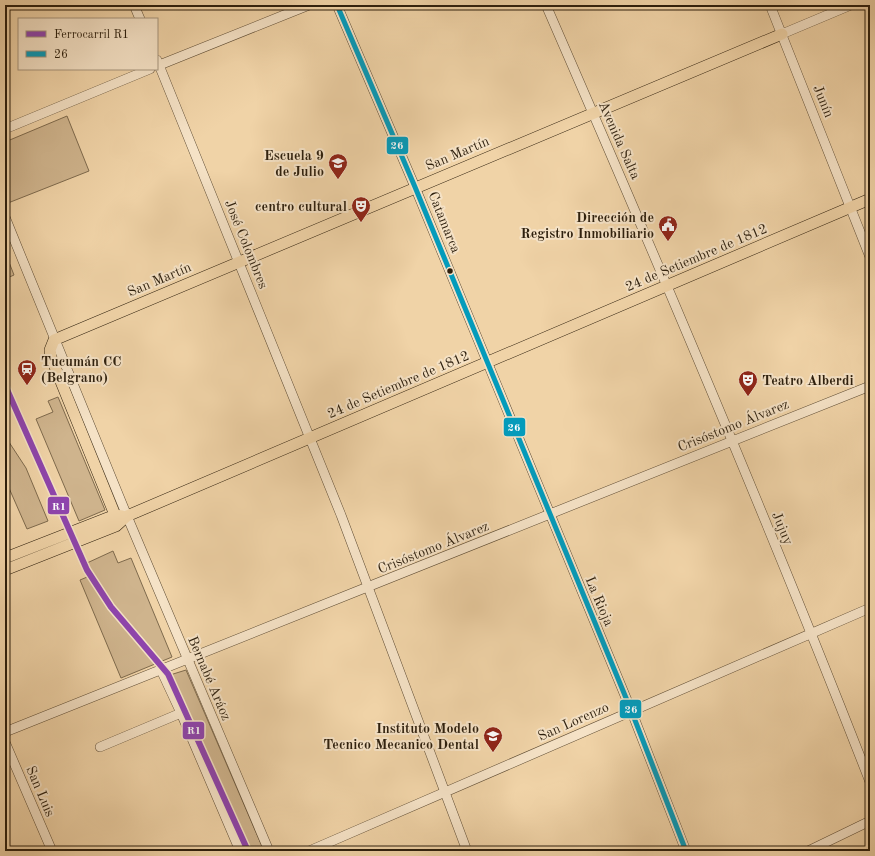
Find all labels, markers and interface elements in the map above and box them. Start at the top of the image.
legend [18,18,158,70]
text: Ferrocarril R1 [54,29,129,41]
text: 26 [54,49,68,61]
street label: Junín [810,83,836,120]
street label: Avenida Salta [596,99,643,182]
street label: San Martín [423,134,492,174]
line badge: 26 [386,136,409,155]
text: 26 [391,141,403,152]
place label: Escuela 9 de Julio [264,149,324,179]
school or university icon: Escuela 9 de Julio [327,152,349,180]
street label: Catamarca [425,190,463,255]
theatre icon: centro cultural [350,195,372,223]
street label: José Colombres [222,198,270,291]
place label: centro cultural [255,200,347,214]
place label: Dirección de Registro Inmobiliario [521,211,654,241]
public building icon: Dirección de Registro Inmobiliario [657,214,679,242]
street label: 24 de Setiembre de 1812 [623,222,769,294]
street label: San Martín [125,260,194,300]
unlabelled marker [445,266,455,276]
street label: 24 de Setiembre de 1812 [325,349,471,421]
place label: Tucumán CC (Belgrano) [41,355,121,385]
station icon: Tucumán CC (Belgrano) [16,358,38,386]
theatre icon: Teatro Alberdi [737,369,759,397]
place label: Teatro Alberdi [762,374,854,388]
street label: Crisóstomo Álvarez [675,394,791,455]
line badge: 26 [503,417,526,437]
text: 26 [508,423,520,434]
line badge: R1 [47,496,70,515]
text: R1 [52,502,66,513]
street label: Jujuy [769,510,795,547]
street label: Crisóstomo Álvarez [375,516,491,577]
street label: La Rioja [582,575,616,628]
street label: Bernabé Aráoz [185,634,233,723]
line badge: 26 [619,699,642,719]
street label: San Lorenzo [536,700,611,744]
text: 26 [625,705,637,716]
line badge: R1 [182,721,205,740]
place label: Instituto Modelo Tecnico Mecanico Dental [323,722,479,752]
school or university icon: Instituto Modelo Tecnico Mecanico Dental [482,725,504,753]
text: R1 [187,726,201,737]
street label: San Luis [23,764,57,819]

